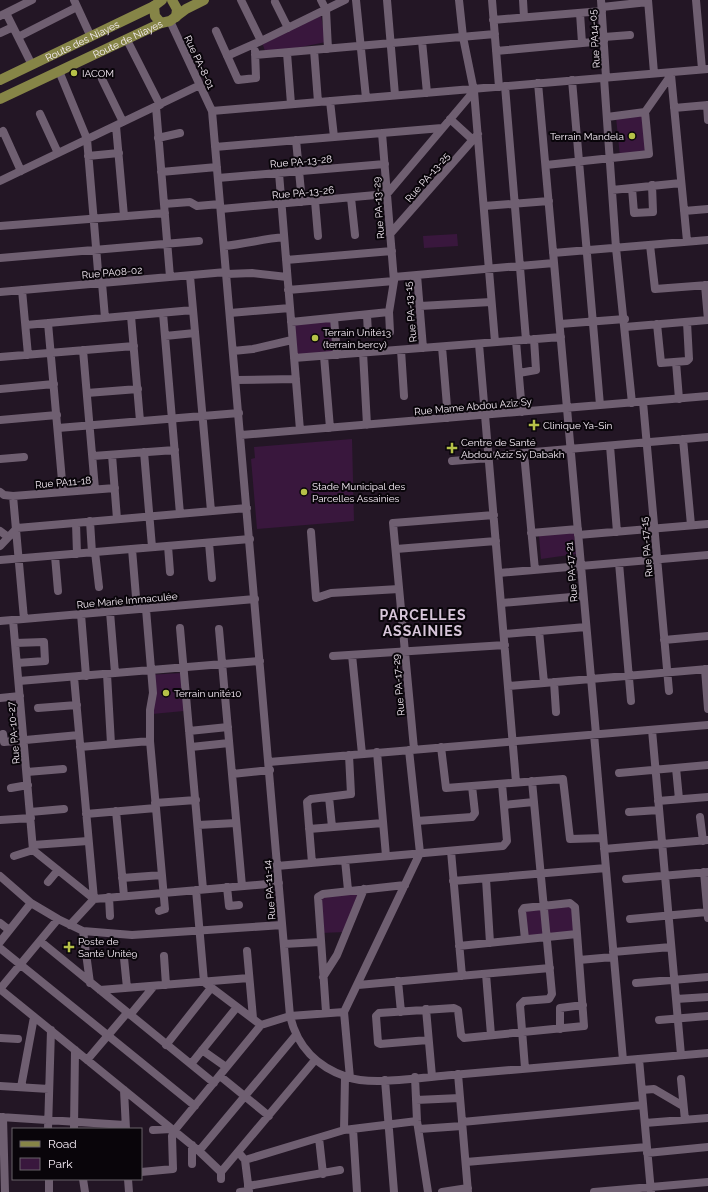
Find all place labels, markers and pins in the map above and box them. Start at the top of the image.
marker: IACOM [69,68,79,78]
place label: IACOM [82,68,114,79]
place label: Terrain Mandela [550,131,624,142]
marker: Terrain Mandela [627,131,637,141]
place label: Terrain Unité13 (terrain bercy) [323,327,391,350]
marker: Terrain Unité13 (terrain bercy) [310,333,320,343]
marker: Clinique Ya-Sin [528,419,540,431]
place label: Clinique Ya-Sin [543,420,612,431]
place label: Centre de Santé Abdou Aziz Sy Dabakh [461,437,565,460]
marker: Centre de Santé Abdou Aziz Sy Dabakh [446,442,458,454]
place label: Stade Municipal des Parcelles Assainies [312,481,405,504]
marker: Stade Municipal des Parcelles Assainies [299,487,309,497]
marker: Terrain unité10 [161,688,171,698]
place label: Terrain unité10 [174,688,241,699]
place label: Poste de Santé Unité9 [78,936,138,959]
marker: Poste de Santé Unité9 [63,941,75,953]

